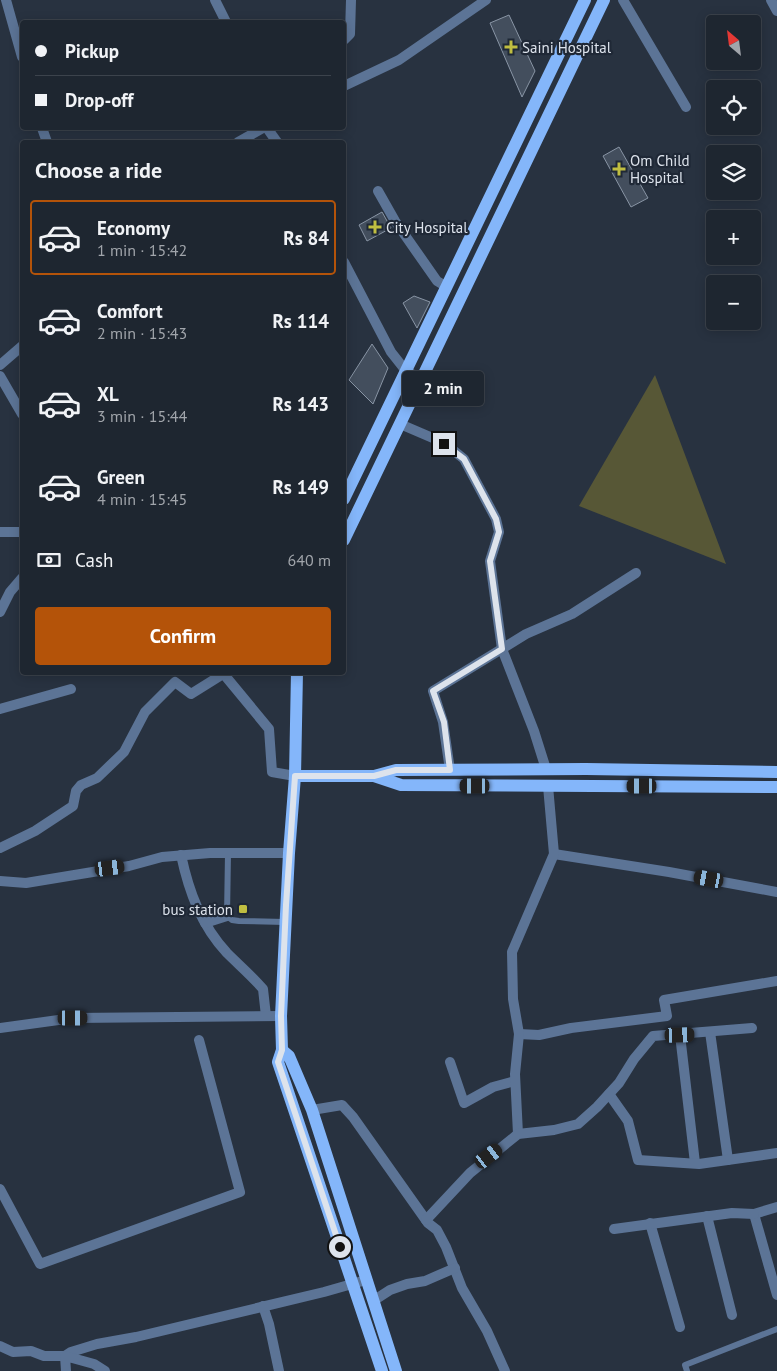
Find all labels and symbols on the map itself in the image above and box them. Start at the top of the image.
north arrow [706,15,761,70]
place label: Saini Hospital [522,38,612,57]
marker: Saini Hospital [504,40,518,54]
place label: Om Child Hospital [630,151,690,187]
marker: Om Child Hospital [612,162,626,176]
place label: City Hospital [386,218,468,237]
marker: City Hospital [368,220,382,234]
callout: 2 min [403,372,485,406]
route end [433,433,455,455]
car [460,779,490,794]
car [627,779,657,794]
car [94,859,125,877]
car [692,869,725,889]
place label: bus station [162,900,233,919]
marker: bus station [237,903,249,915]
car [58,1011,88,1026]
car [664,1027,695,1043]
car [472,1141,505,1171]
route start [329,1236,351,1258]

